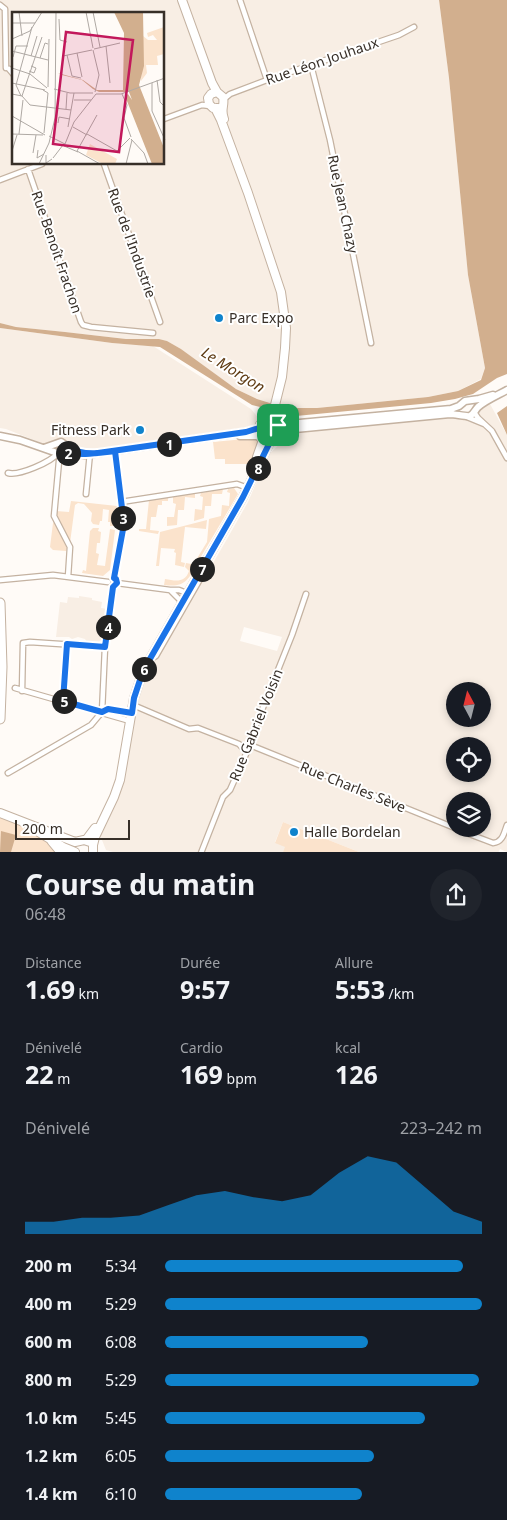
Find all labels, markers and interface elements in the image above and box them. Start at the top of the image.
inset map [12,12,165,165]
street label: Rue Léon Jouhaux [263,32,381,89]
street label: Rue Jean Chazy [324,153,363,256]
street label: Rue de l'Industrie [104,185,161,300]
street label: Rue Benoît Frachon [28,188,87,316]
place label: Parc Expo [229,308,293,327]
marker: Parc Expo [213,312,225,324]
water label: Le Morgon [198,342,269,397]
pin [257,404,299,446]
icon: arrive [264,411,292,439]
place label: Fitness Park [51,420,131,439]
marker: Fitness Park [134,424,146,436]
pin: 1 [156,432,182,456]
text: 1 [165,435,174,454]
pin: 2 [56,440,80,466]
text: 2 [64,444,73,463]
pin: 8 [246,456,270,480]
text: 8 [254,459,263,478]
pin: 3 [110,506,136,530]
text: 3 [119,509,128,528]
pin: 7 [190,556,214,582]
text: 7 [198,560,207,579]
pin: 4 [96,614,120,640]
text: 4 [104,618,113,637]
pin: 6 [132,656,156,682]
text: 6 [140,660,149,679]
street label: Rue Gabriel Voisin [224,666,287,784]
north arrow [446,682,491,728]
map controls [446,682,491,837]
pin: 5 [52,688,76,714]
text: 5 [60,692,69,711]
button: locate [446,737,491,782]
street label: Rue Charles Sève [298,757,409,816]
button: layers [446,792,491,837]
scale bar [15,818,130,841]
text: 200 m [22,819,63,838]
place label: Halle Bordelan [304,822,401,841]
marker: Halle Bordelan [288,826,300,838]
text: Course du matin [25,865,255,903]
button: share [430,869,482,921]
text: 06:48 [25,903,66,925]
text: Distance [25,953,82,972]
text: Durée [180,953,220,972]
text: Allure [335,953,373,972]
text: 1.69 [25,972,75,1006]
text: 9:57 [180,972,230,1006]
text: 5:53 [335,972,385,1006]
text: km [75,984,99,1003]
text: /km [385,984,414,1003]
text: Dénivelé [25,1038,82,1057]
text: Cardio [180,1038,223,1057]
text: kcal [335,1038,361,1057]
text: 22 [25,1057,54,1091]
text: 169 [180,1057,223,1091]
text: 126 [335,1057,378,1091]
text: m [54,1069,70,1088]
text: bpm [223,1069,257,1088]
text: Dénivelé [25,1117,90,1139]
text: 223–242 m [400,1117,482,1139]
text: 200 m [25,1255,72,1277]
text: 5:34 [105,1255,137,1277]
text: 400 m [25,1293,72,1315]
text: 5:29 [105,1293,137,1315]
text: 600 m [25,1331,72,1353]
text: 6:08 [105,1331,137,1353]
text: 800 m [25,1369,72,1391]
text: 5:29 [105,1369,137,1391]
text: 1.0 km [25,1407,77,1429]
text: 5:45 [105,1407,137,1429]
text: 1.2 km [25,1445,77,1467]
text: 6:05 [105,1445,137,1467]
text: 1.4 km [25,1483,77,1505]
text: 6:10 [105,1483,137,1505]

